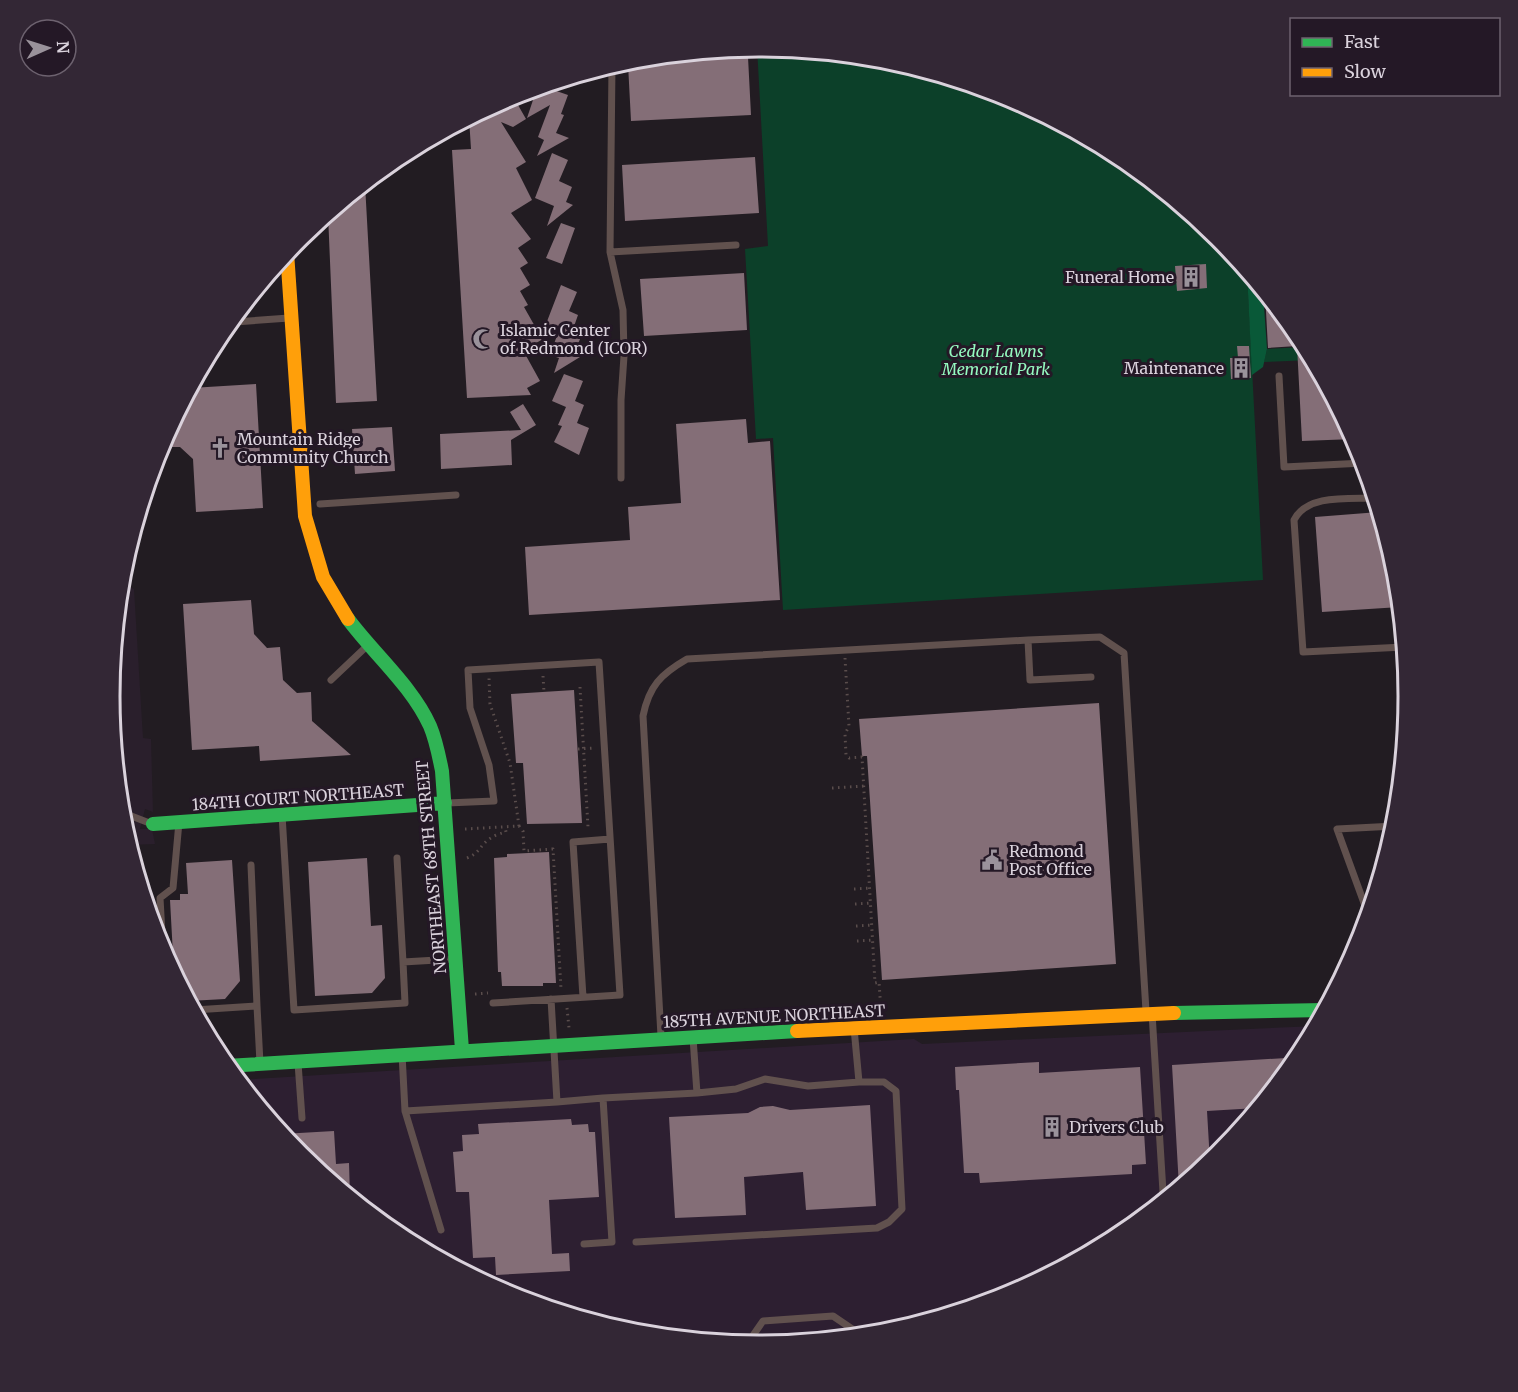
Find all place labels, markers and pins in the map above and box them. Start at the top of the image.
building icon: Funeral Home [1179,265,1203,289]
place label: Funeral Home [1065,267,1174,287]
place label: Islamic Center of Redmond (ICOR) [500,320,648,358]
mosque icon: Islamic Center of Redmond (ICOR) [471,327,495,351]
building icon: Maintenance [1229,356,1253,380]
place label: Maintenance [1124,358,1224,378]
place label: Mountain Ridge Community Church [237,429,389,467]
church icon: Mountain Ridge Community Church [208,436,232,460]
place label: Redmond Post Office [1009,841,1092,879]
public building icon: Redmond Post Office [980,848,1004,872]
building icon: Drivers Club [1040,1115,1064,1139]
place label: Drivers Club [1069,1117,1164,1137]

